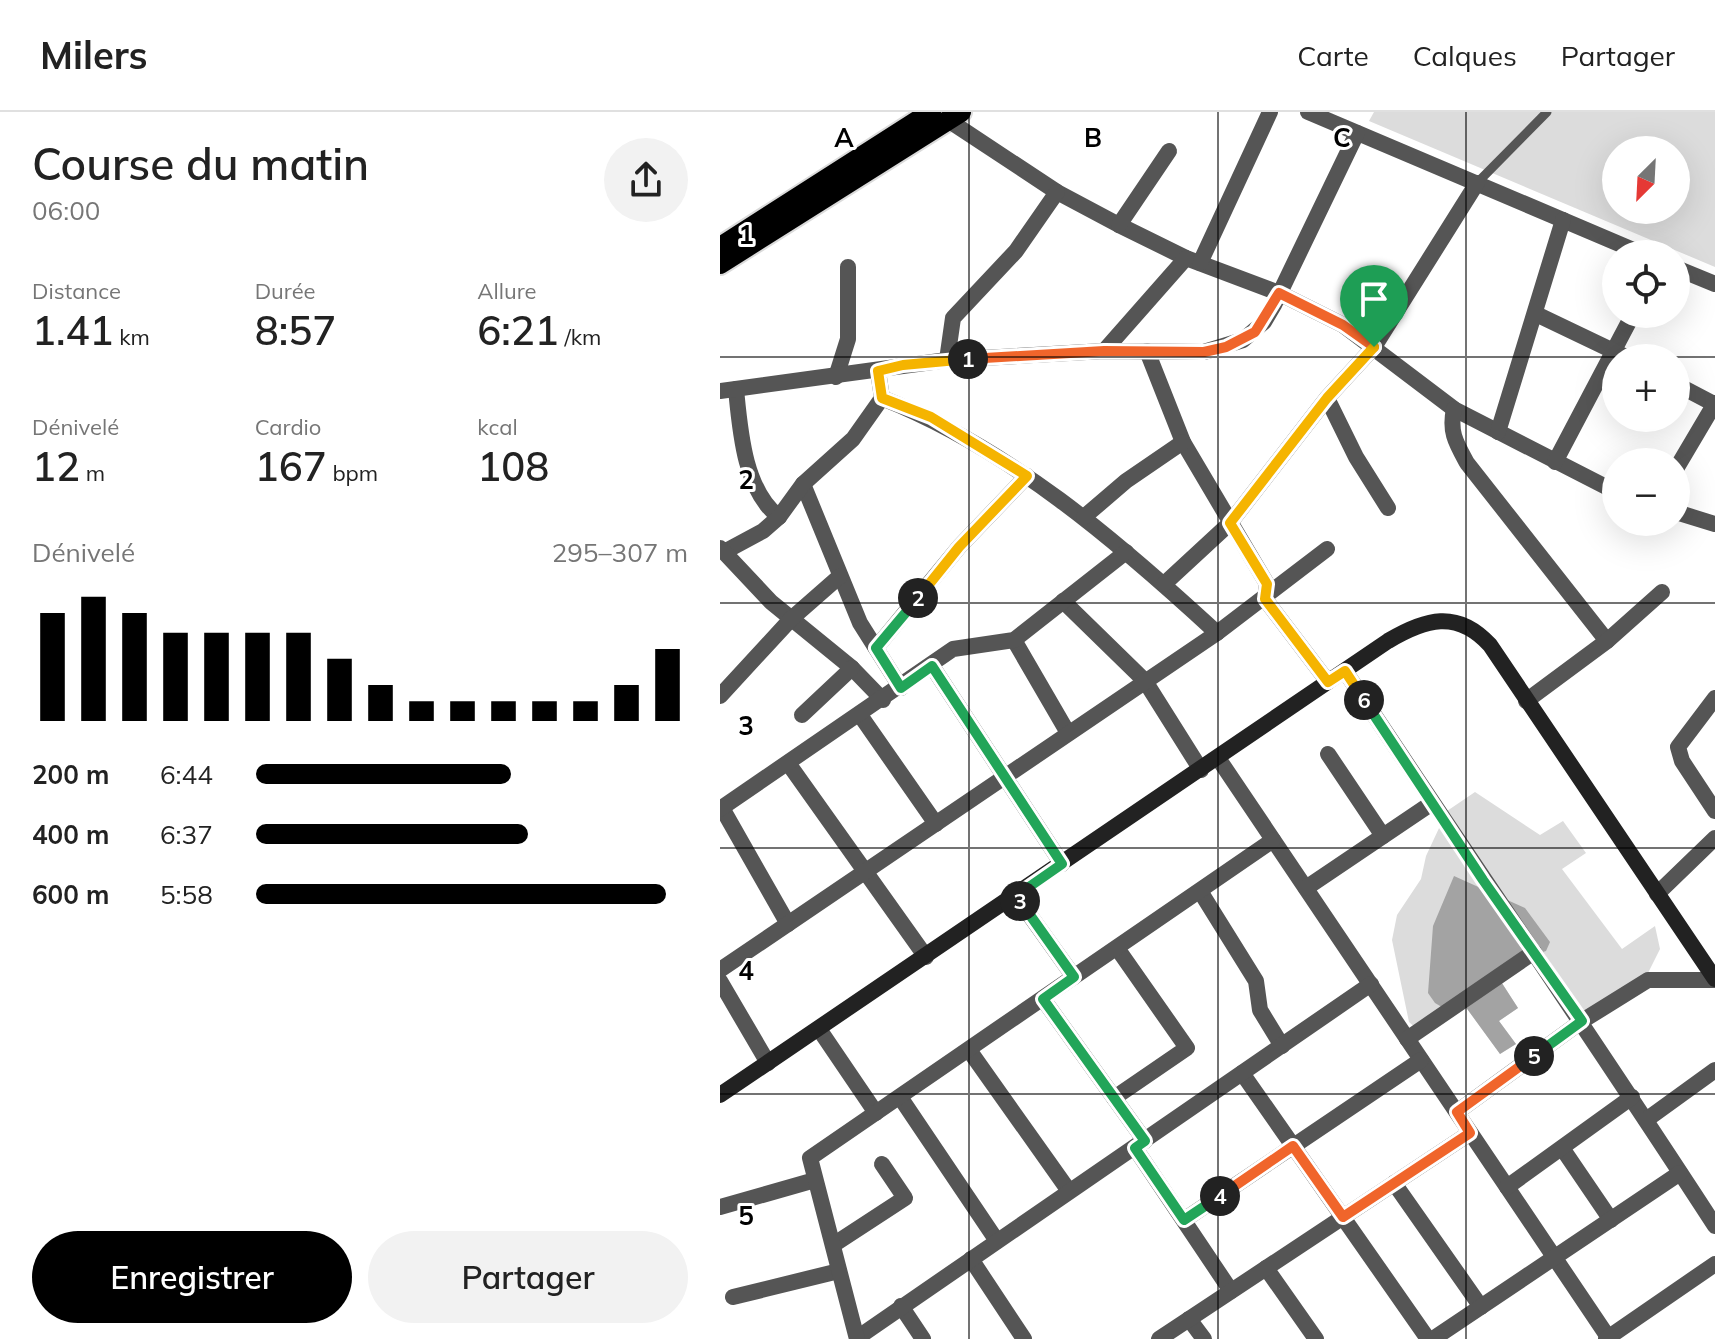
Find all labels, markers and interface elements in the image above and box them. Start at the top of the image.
text: Milers [40,31,148,79]
text: Carte [1297,38,1369,73]
text: Calques [1413,38,1517,73]
text: Partager [1561,38,1675,73]
text: A [834,121,854,154]
text: B [1084,121,1102,154]
text: C [1333,121,1351,154]
text: Course du matin [32,136,369,191]
north arrow [1602,136,1690,224]
map controls [1602,136,1690,536]
button: share [604,138,688,222]
text: 06:00 [32,194,100,227]
text: 1 [738,218,754,251]
button: locate [1602,240,1690,328]
pin [1340,265,1408,347]
text: Distance [32,277,121,305]
text: Durée [255,277,316,305]
text: Allure [477,277,536,305]
icon: arrive [1352,277,1396,321]
text: 1.41 [32,305,113,355]
text: 8:57 [255,305,336,355]
text: 6:21 [477,305,559,355]
text: km [113,323,150,351]
text: /km [559,323,601,351]
pin: 1 [948,339,988,379]
button: + [1602,344,1690,432]
text: 1 [961,345,975,373]
text: Dénivelé [32,413,119,441]
text: Cardio [255,413,321,441]
text: kcal [477,413,518,441]
text: 12 [32,441,80,491]
text: 167 [255,441,327,491]
text: 108 [477,441,549,491]
button: − [1602,448,1690,536]
text: m [80,459,105,487]
text: bpm [327,459,378,487]
text: 2 [738,463,754,496]
text: Dénivelé [32,536,135,569]
text: 295–307 m [552,536,688,569]
pin: 2 [898,578,938,618]
text: 2 [911,584,925,612]
pin: 6 [1344,680,1384,720]
text: 6 [1357,686,1371,714]
text: 3 [738,709,754,742]
text: 200 m [32,758,109,791]
text: 6:44 [160,758,213,791]
text: 400 m [32,818,109,851]
text: 6:37 [160,818,213,851]
text: 600 m [32,878,109,911]
text: 5:58 [160,878,213,911]
pin: 3 [1000,881,1040,921]
text: 3 [1013,887,1027,915]
text: 4 [738,954,754,987]
pin: 5 [1514,1036,1554,1076]
text: 5 [1527,1042,1541,1070]
pin: 4 [1200,1176,1240,1216]
text: 4 [1213,1182,1227,1210]
text: 5 [738,1199,754,1232]
button: Enregistrer [32,1231,352,1323]
button: Partager [368,1231,688,1323]

